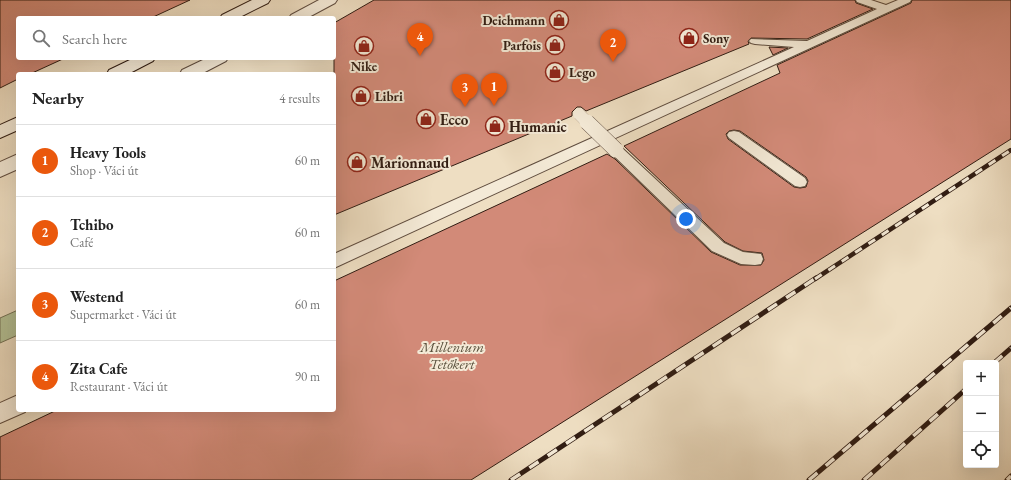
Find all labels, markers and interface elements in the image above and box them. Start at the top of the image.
shop icon: Deichmann [548,9,570,31]
place label: Deichmann [482,12,546,29]
search box [16,16,336,60]
pin: 4 [407,23,433,56]
icon: search [30,27,52,49]
shop icon: Sony [678,27,700,49]
text: Search here [62,29,127,48]
pin: 2 [600,29,626,62]
place label: Sony [703,30,730,47]
shop icon: Parfois [544,34,566,56]
shop icon: Nike [353,35,375,57]
place label: Parfois [503,37,541,54]
place label: Nike [351,58,378,75]
shop icon: Lego [544,61,566,83]
place label: Lego [569,64,596,81]
pin: 1 [481,73,507,106]
pin: 3 [452,74,478,107]
shop icon: Libri [350,85,372,107]
text: Nearby [32,87,84,109]
place label: Libri [375,88,403,105]
text: 4 results [279,90,320,107]
shop icon: Ecco [415,108,437,130]
place label: Ecco [440,110,469,129]
shop icon: Humanic [484,115,506,137]
place label: Humanic [509,117,567,136]
text: Heavy Tools [70,143,146,162]
shop icon: Marionnaud [346,151,368,173]
text: 1 [42,152,48,169]
text: 60 m [295,152,320,169]
place label: Marionnaud [371,153,450,172]
text: Shop · Váci út [70,162,138,179]
your location [676,209,696,229]
text: Tchibo [70,215,114,234]
text: 2 [42,224,48,241]
text: 60 m [295,224,320,241]
text: Café [70,234,93,251]
text: Westend [70,287,124,306]
text: 3 [42,296,48,313]
text: 60 m [295,296,320,313]
text: Supermarket · Váci út [70,306,176,323]
park label: Millenium Tetőkert [419,337,484,373]
text: Zita Cafe [70,359,127,378]
map controls [963,360,999,468]
button: + [963,360,999,396]
text: 4 [42,368,48,385]
text: 90 m [295,368,320,385]
text: Restaurant · Váci út [70,378,168,395]
button: − [963,396,999,432]
button: locate [963,432,999,468]

